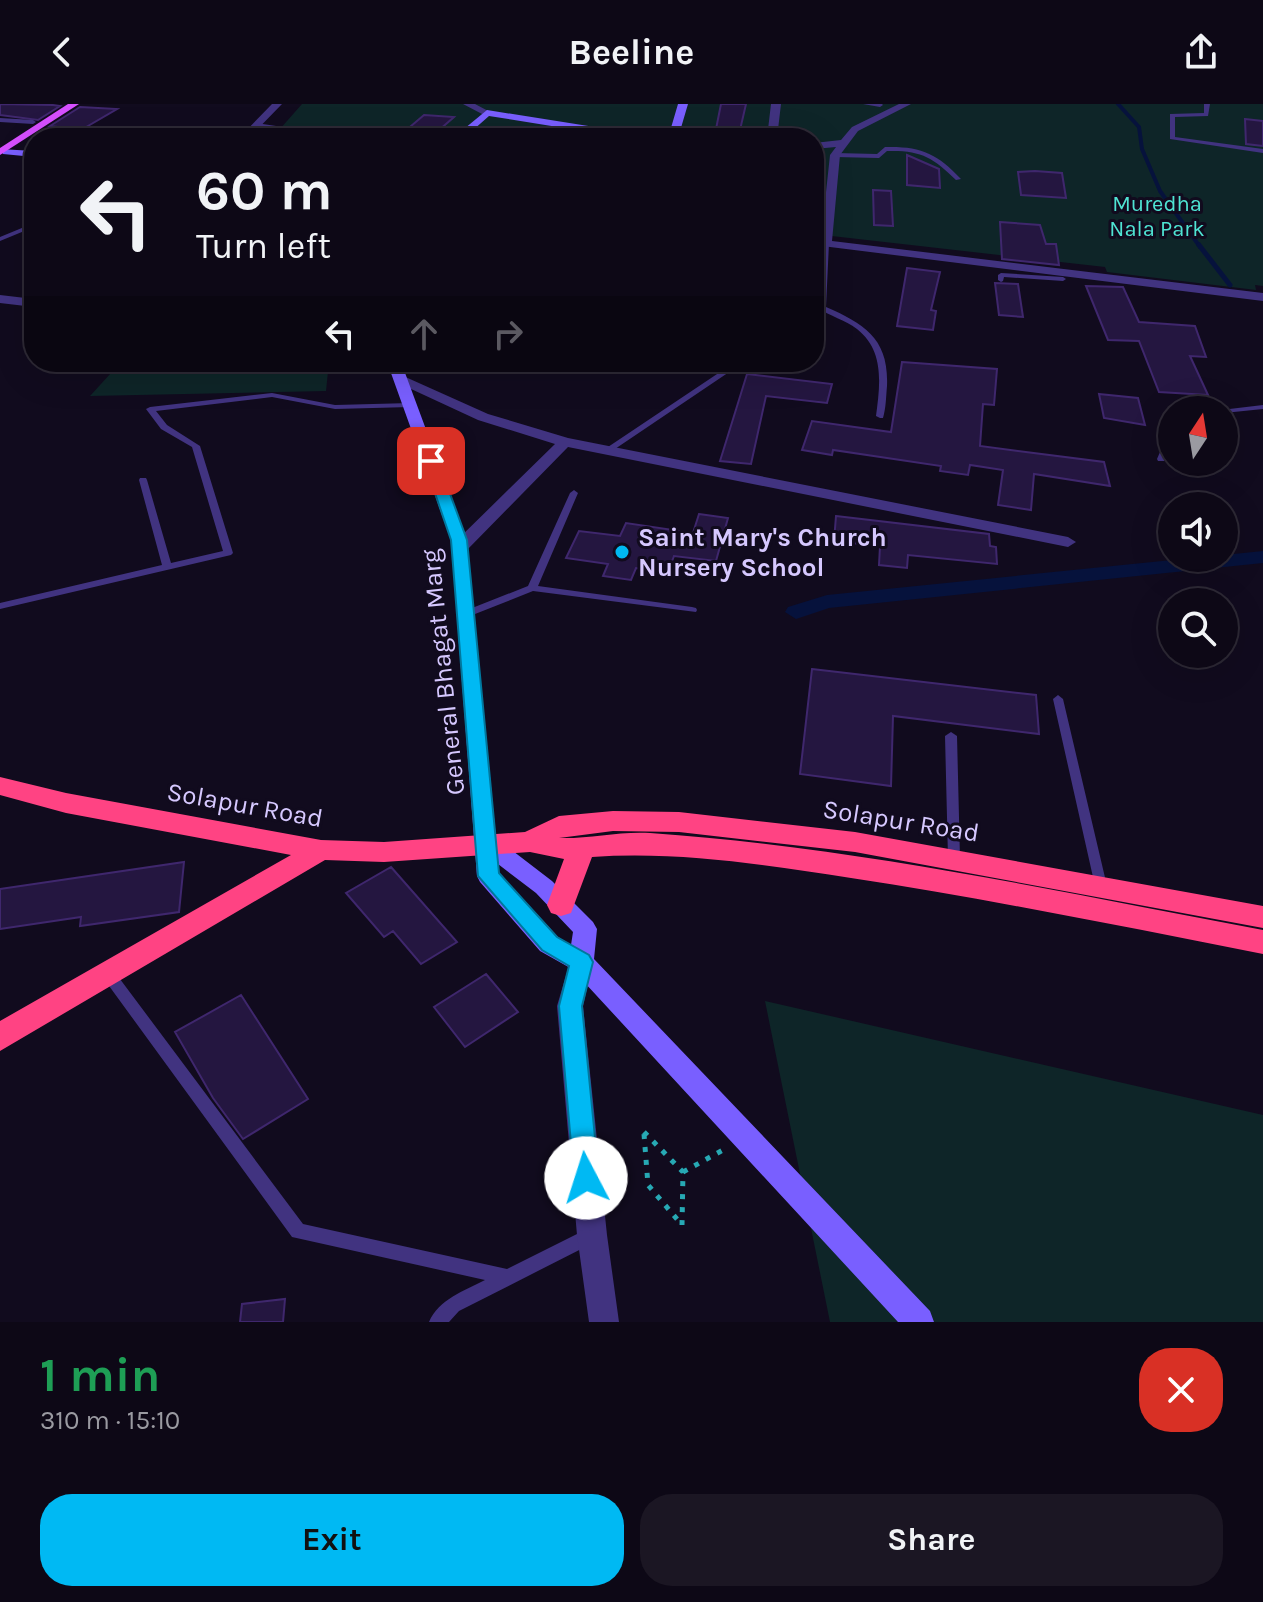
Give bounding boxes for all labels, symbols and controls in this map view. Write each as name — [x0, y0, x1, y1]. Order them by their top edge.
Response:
icon: back — [40, 30, 84, 74]
icon: share — [1179, 30, 1223, 74]
text: Beeline — [569, 31, 694, 73]
text: 60 m — [196, 158, 333, 223]
icon: left — [64, 160, 168, 264]
park label: Muredha Nala Park — [1109, 191, 1205, 242]
text: Turn left — [196, 225, 331, 267]
icon: left — [318, 312, 362, 356]
icon: ahead — [402, 312, 446, 356]
icon: right — [486, 312, 530, 356]
north arrow — [1158, 396, 1238, 476]
map controls — [1158, 396, 1238, 668]
pin — [397, 427, 465, 495]
icon: arrive — [409, 439, 453, 483]
button: sound — [1158, 492, 1238, 572]
place label: Saint Mary's Church Nursery School — [638, 522, 887, 583]
marker: Saint Mary's Church Nursery School — [613, 543, 631, 561]
street label: General Bhagat Marg — [415, 547, 471, 797]
button: search — [1158, 588, 1238, 668]
street label: Solapur Road — [165, 776, 325, 834]
street label: Solapur Road — [821, 793, 981, 849]
position arrow — [544, 1136, 628, 1220]
text: 1 min — [40, 1347, 160, 1403]
button: close — [1139, 1348, 1223, 1432]
text: 310 m · 15:10 — [40, 1405, 180, 1436]
button: Exit — [40, 1494, 624, 1586]
button: Share — [640, 1494, 1223, 1586]

